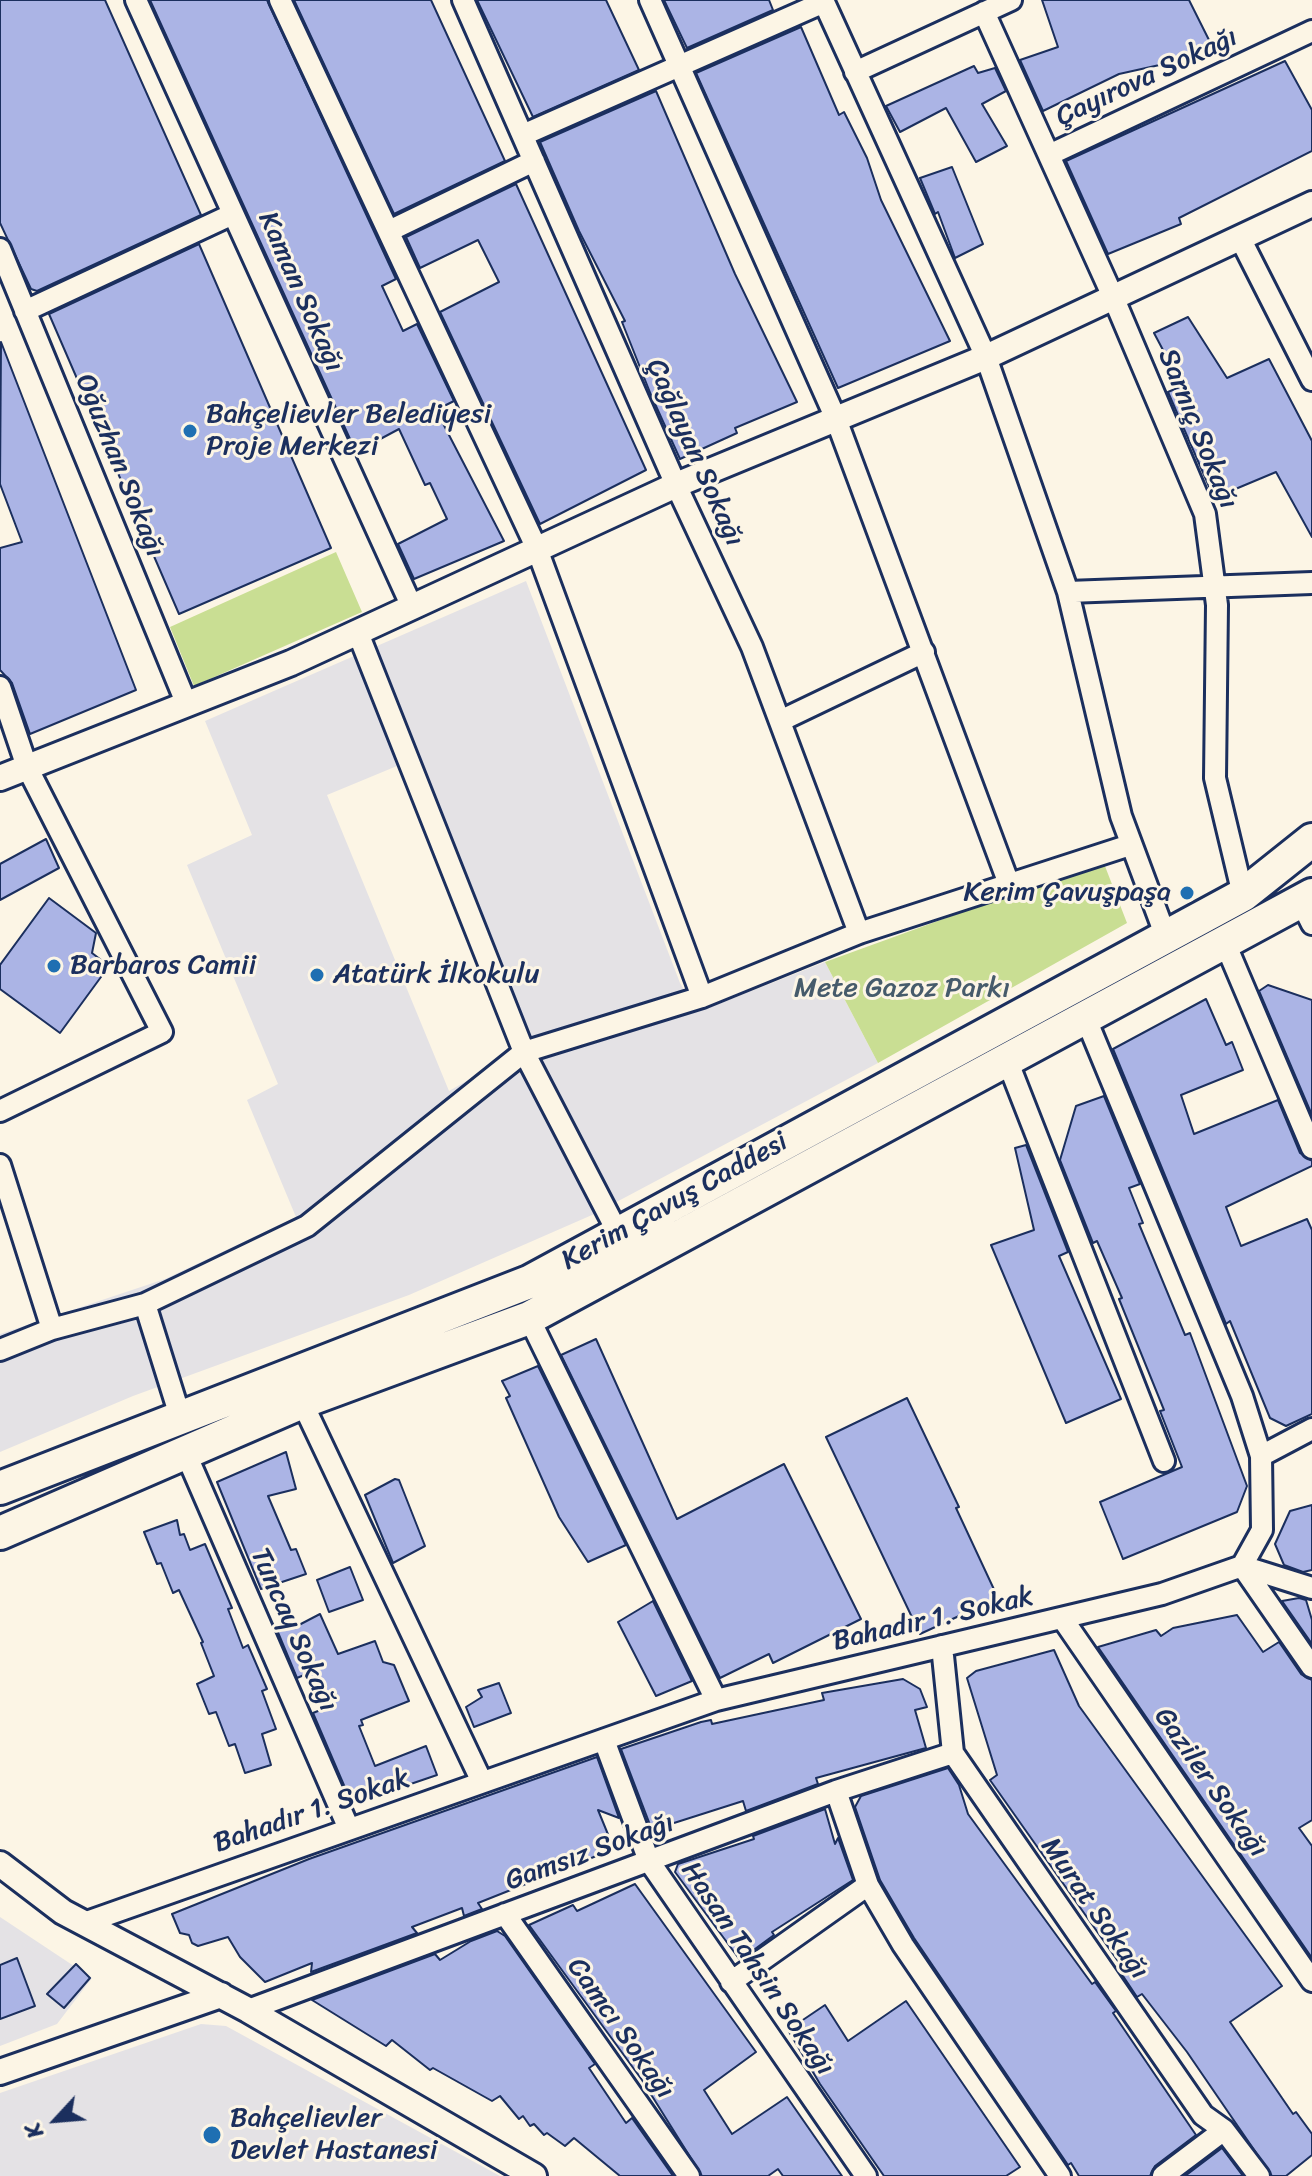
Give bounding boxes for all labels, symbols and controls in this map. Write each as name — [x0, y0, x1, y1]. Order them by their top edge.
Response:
street label: Çayırova Sokağı — [1051, 21, 1243, 135]
street label: Kaman Sokağı — [250, 207, 350, 377]
street label: Sarnıç Sokağı — [1150, 344, 1244, 514]
street label: Çağlayan Sokağı — [638, 354, 750, 552]
street label: Oğuzhan Sokağı — [67, 370, 171, 562]
place label: Bahçelievler Belediyesi Proje Merkezi — [206, 398, 491, 464]
marker: Bahçelievler Belediyesi Proje Merkezi — [181, 422, 199, 440]
place label: Kerim Çavuşpaşa — [963, 876, 1171, 910]
marker: Kerim Çavuşpaşa — [1178, 884, 1196, 902]
place label: Barbaros Camii — [70, 949, 256, 983]
marker: Barbaros Camii — [45, 957, 63, 975]
place label: Atatürk İlkokulu — [333, 958, 540, 992]
marker: Atatürk İlkokulu — [308, 966, 326, 984]
park label: Mete Gazoz Parkı — [794, 972, 1010, 1006]
street label: Kerim Çavuş Caddesi — [556, 1126, 794, 1278]
street label: Tuncay Sokağı — [242, 1543, 344, 1717]
street label: Bahadır 1. Sokak — [829, 1581, 1037, 1659]
street label: Gaziler Sokağı — [1146, 1702, 1274, 1864]
street label: Bahadır 1. Sokak — [210, 1763, 414, 1861]
street label: Gamsız Sokağı — [501, 1807, 679, 1899]
street label: Murat Sokağı — [1033, 1832, 1155, 1986]
street label: Hasan Tahsin Sokağı — [673, 1856, 841, 2082]
street label: Camcı Sokağı — [559, 1952, 681, 2106]
north arrow — [16, 2080, 96, 2160]
place label: Bahçelievler Devlet Hastanesi — [230, 2102, 437, 2168]
text: K — [14, 2116, 54, 2145]
marker: Bahçelievler Devlet Hastanesi — [201, 2124, 223, 2146]

